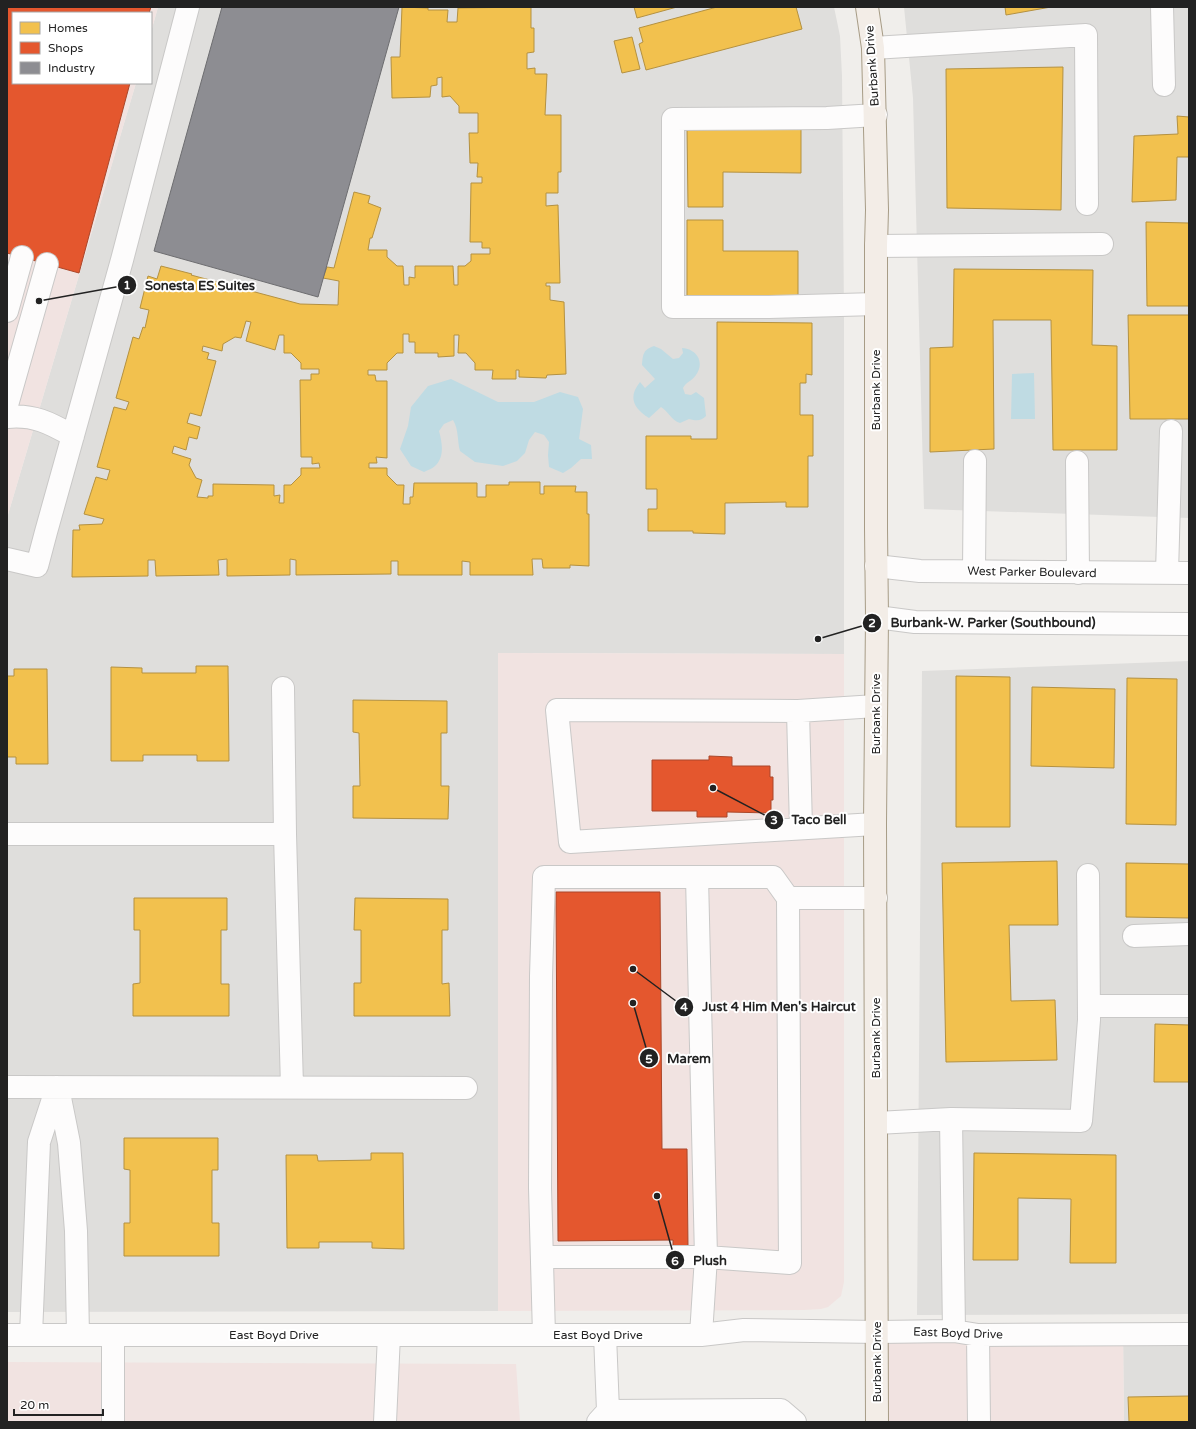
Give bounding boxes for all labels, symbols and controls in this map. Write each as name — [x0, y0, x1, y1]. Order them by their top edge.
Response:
legend — [12, 12, 152, 84]
text: Homes — [48, 21, 88, 35]
street label: Burbank Drive — [862, 25, 882, 107]
text: Shops — [48, 41, 83, 55]
text: Industry — [48, 61, 95, 75]
callout: Sonesta ES Suites — [117, 273, 263, 298]
text: 1 — [123, 278, 131, 292]
text: Sonesta ES Suites — [145, 278, 255, 294]
street label: Burbank Drive — [869, 349, 883, 430]
street label: West Parker Boulevard — [967, 564, 1097, 580]
callout: Burbank-W. Parker (Southbound) — [862, 610, 1103, 635]
text: Burbank-W. Parker (Southbound) — [890, 615, 1096, 631]
text: 2 — [868, 616, 876, 630]
street label: Burbank Drive — [869, 673, 883, 754]
callout: Taco Bell — [764, 807, 855, 832]
text: Taco Bell — [790, 812, 847, 828]
text: 3 — [770, 813, 778, 827]
callout: Just 4 Him Men's Haircut — [674, 994, 864, 1019]
street label: Burbank Drive — [869, 997, 883, 1078]
text: Just 4 Him Men's Haircut — [701, 999, 856, 1015]
text: 4 — [680, 1000, 688, 1014]
callout: Marem — [639, 1046, 719, 1071]
text: Marem — [667, 1051, 711, 1067]
text: 5 — [645, 1052, 653, 1066]
callout: Plush — [665, 1248, 735, 1273]
text: Plush — [693, 1253, 727, 1269]
text: 6 — [671, 1254, 679, 1268]
street label: Burbank Drive — [870, 1321, 884, 1402]
street label: East Boyd Drive — [913, 1324, 1003, 1342]
street label: East Boyd Drive — [229, 1328, 319, 1342]
street label: East Boyd Drive — [553, 1328, 643, 1342]
scale bar — [14, 1391, 103, 1417]
text: 20 m — [20, 1398, 49, 1412]

